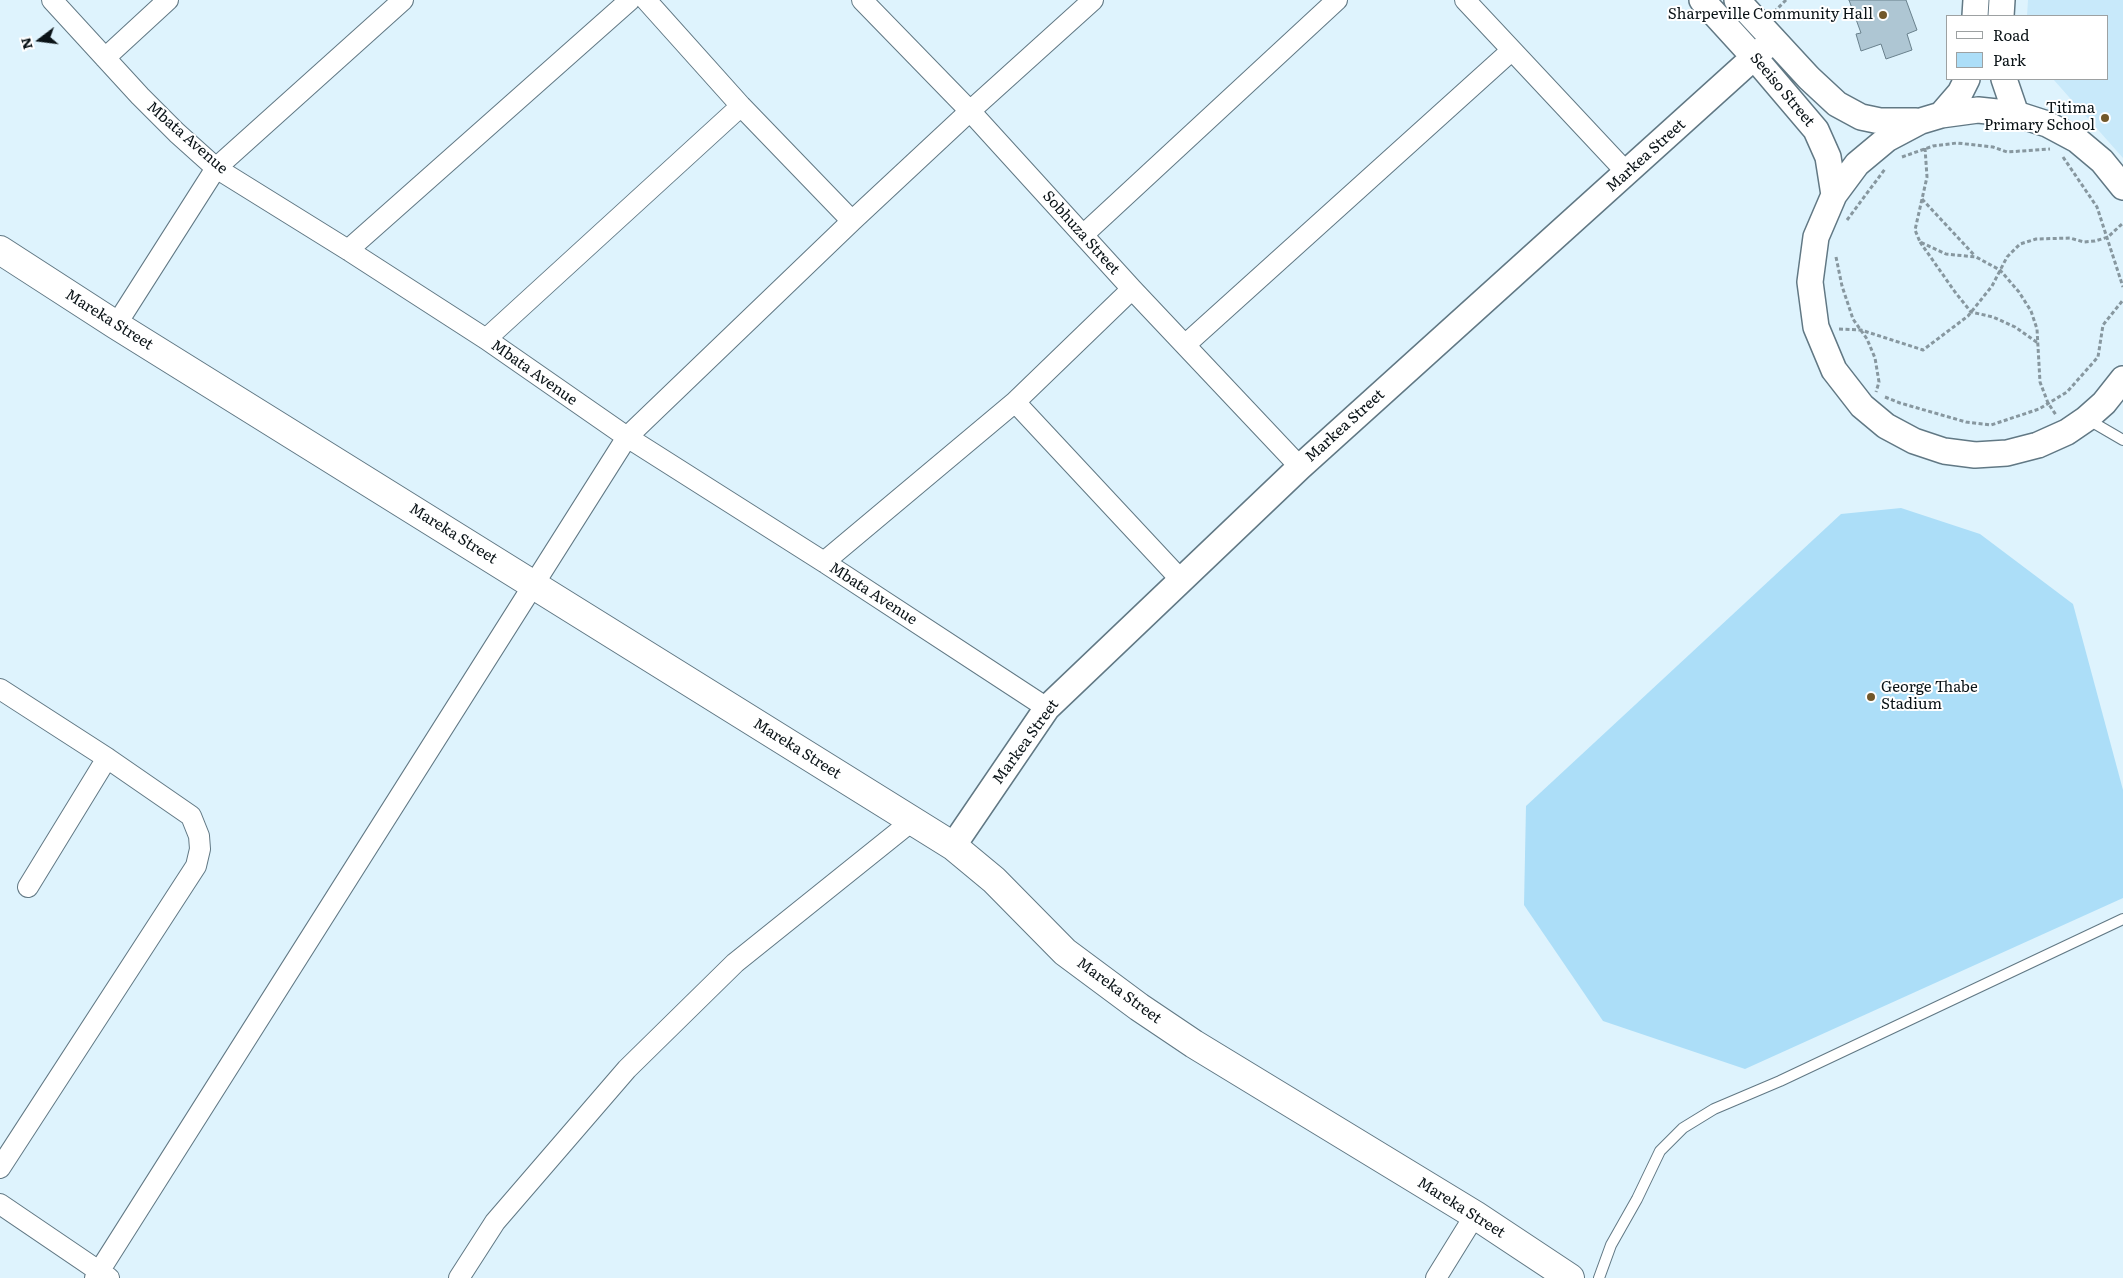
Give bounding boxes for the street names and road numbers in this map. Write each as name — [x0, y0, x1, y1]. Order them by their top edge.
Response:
street label: Seeiso Street — [1746, 49, 1818, 131]
street label: Mbata Avenue — [143, 98, 231, 178]
street label: Markea Street — [1603, 116, 1689, 196]
street label: Sobhuza Street — [1039, 187, 1123, 279]
street label: Mareka Street — [62, 286, 156, 354]
street label: Mbata Avenue — [487, 337, 581, 409]
street label: Markea Street — [1302, 386, 1388, 466]
street label: Mareka Street — [406, 500, 500, 568]
street label: Mbata Avenue — [826, 559, 920, 629]
street label: Markea Street — [989, 696, 1063, 788]
street label: Mareka Street — [750, 715, 844, 783]
street label: Mareka Street — [1073, 954, 1165, 1028]
street label: Mareka Street — [1414, 1174, 1508, 1242]

